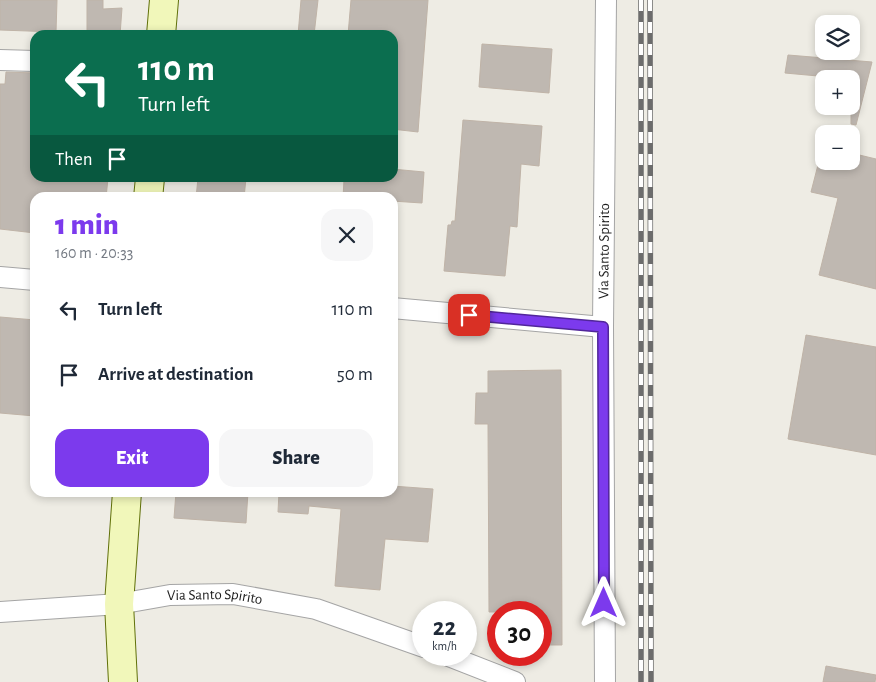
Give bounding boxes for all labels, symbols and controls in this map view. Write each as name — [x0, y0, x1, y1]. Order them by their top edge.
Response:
map controls — [815, 15, 860, 170]
button: layers — [815, 15, 860, 60]
icon: left — [55, 50, 120, 115]
text: 110 m — [138, 52, 215, 87]
button: + — [815, 70, 860, 115]
text: Turn left — [138, 93, 210, 115]
button: − — [815, 125, 860, 170]
icon: arrive — [103, 145, 131, 173]
text: Then — [55, 150, 93, 169]
street label: Via Santo Spirito — [596, 203, 612, 299]
button: close — [321, 209, 373, 261]
text: 1 min — [55, 210, 119, 240]
text: 160 m · 20:33 — [55, 245, 133, 261]
pin — [448, 294, 490, 336]
icon: left — [55, 296, 83, 324]
text: Turn left — [98, 300, 162, 319]
text: 110 m — [332, 300, 373, 319]
icon: arrive — [455, 301, 483, 329]
icon: arrive — [55, 361, 83, 389]
text: Arrive at destination — [98, 365, 254, 384]
text: 50 m — [337, 365, 373, 384]
button: Exit — [55, 429, 209, 487]
button: Share — [219, 429, 373, 487]
position arrow — [577, 576, 629, 628]
street label: Via Santo Spirito — [167, 587, 264, 607]
speed limit sign: 30 — [487, 601, 552, 666]
text: 22 — [433, 615, 456, 640]
text: km/h — [432, 640, 457, 652]

